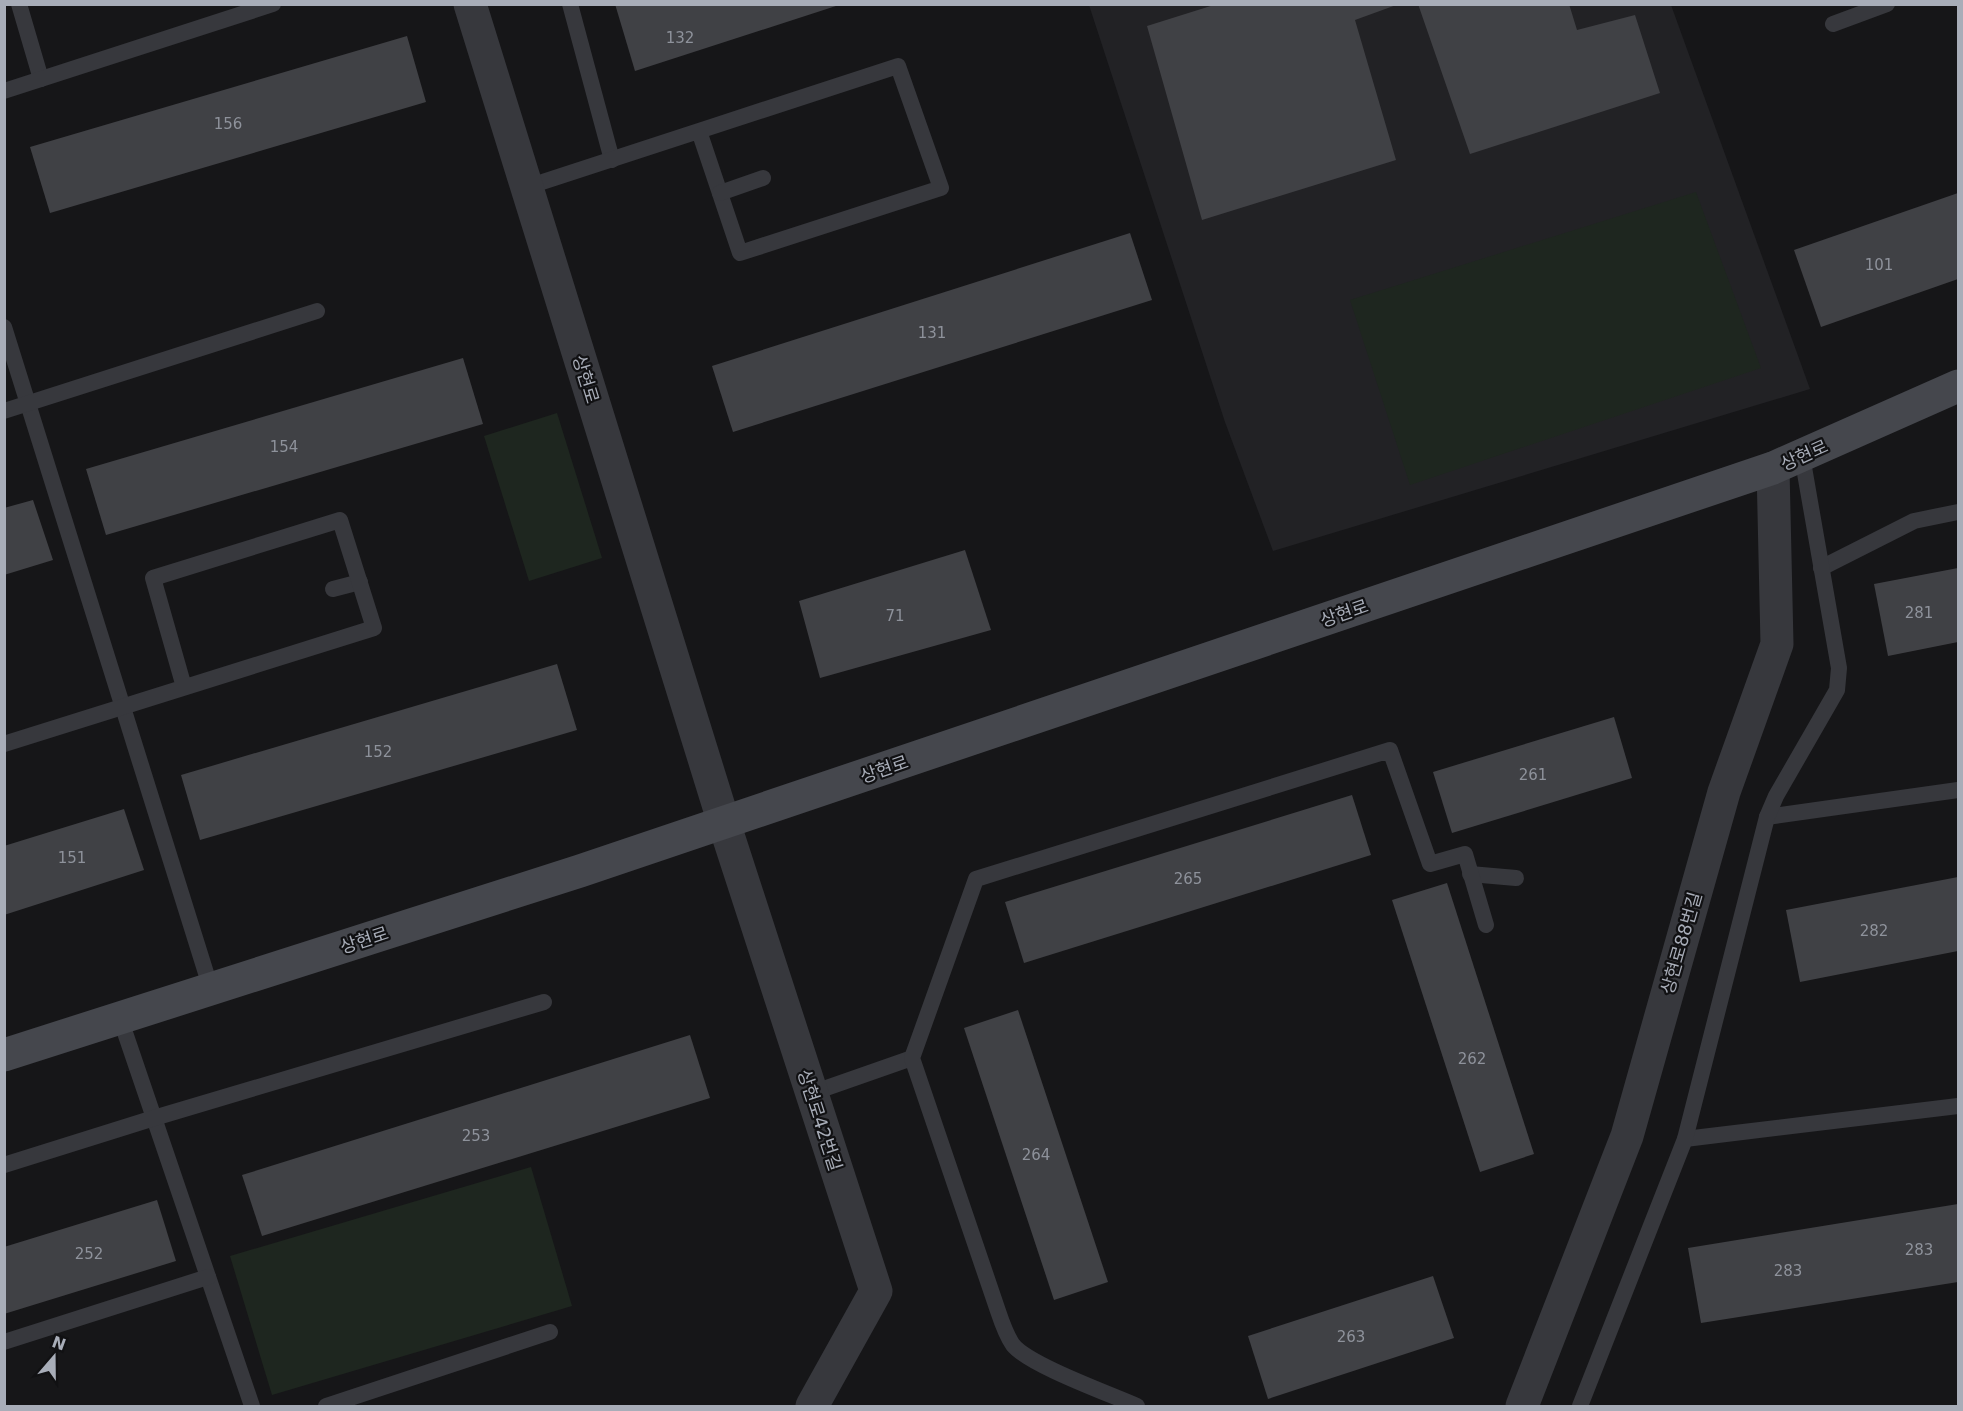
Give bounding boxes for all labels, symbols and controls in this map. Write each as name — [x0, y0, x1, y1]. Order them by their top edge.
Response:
house number: 132 — [666, 29, 694, 47]
house number: 156 — [214, 115, 242, 133]
house number: 101 — [1865, 256, 1893, 274]
house number: 131 — [918, 324, 946, 342]
street label: 상현로 — [569, 352, 603, 406]
street label: 상현로 — [1777, 435, 1831, 475]
house number: 154 — [270, 438, 298, 456]
street label: 상현로 — [1317, 595, 1371, 631]
house number: 281 — [1905, 604, 1933, 622]
house number: 71 — [885, 607, 905, 625]
house number: 152 — [364, 743, 392, 761]
street label: 상현로 — [857, 751, 911, 787]
house number: 261 — [1519, 766, 1547, 784]
house number: 151 — [58, 849, 86, 867]
house number: 265 — [1174, 870, 1202, 888]
street label: 상현로88번길 — [1656, 889, 1706, 997]
street label: 상현로 — [337, 922, 391, 958]
house number: 282 — [1860, 922, 1888, 940]
house number: 262 — [1458, 1050, 1486, 1068]
street label: 상현로42번길 — [794, 1066, 846, 1174]
house number: 253 — [462, 1127, 490, 1145]
house number: 264 — [1022, 1146, 1050, 1164]
house number: 283 — [1905, 1241, 1933, 1259]
house number: 252 — [75, 1245, 103, 1263]
house number: 283 — [1774, 1262, 1802, 1280]
north arrow — [24, 1327, 84, 1387]
house number: 263 — [1337, 1328, 1365, 1346]
text: N — [49, 1332, 69, 1355]

